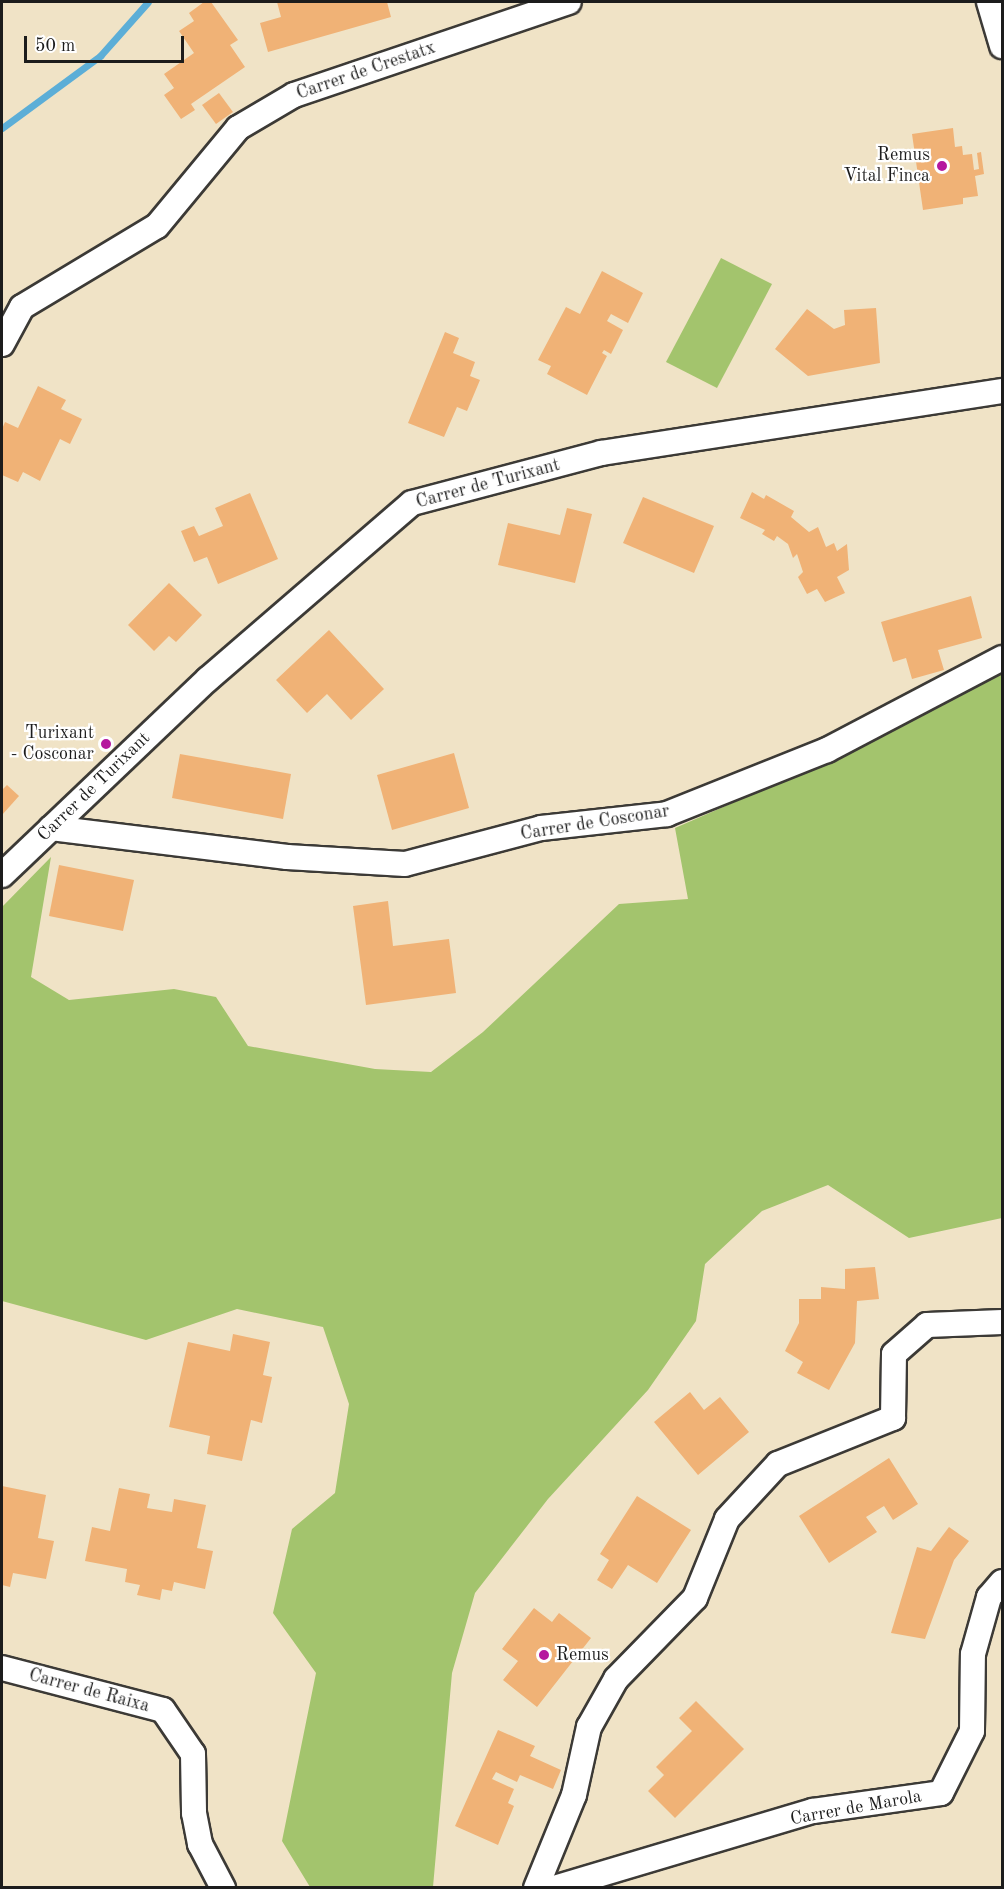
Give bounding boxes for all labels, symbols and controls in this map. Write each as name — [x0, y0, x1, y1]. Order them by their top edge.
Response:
scale bar — [27, 24, 188, 62]
text: 50 m — [35, 37, 75, 55]
street label: Carrer de Crestatx — [294, 37, 438, 105]
place label: Remus Vital Finca — [843, 145, 930, 188]
marker: Remus Vital Finca — [935, 159, 949, 173]
street label: Carrer de Turixant — [414, 454, 562, 514]
place label: Turixant - Cosconar — [11, 723, 94, 766]
street label: Carrer de Turixant — [33, 728, 155, 846]
marker: Turixant - Cosconar — [99, 737, 113, 751]
street label: Carrer de Cosconar — [519, 801, 671, 845]
place label: Remus — [556, 1644, 609, 1666]
marker: Remus — [537, 1648, 551, 1662]
street label: Carrer de Raixa — [26, 1665, 152, 1717]
street label: Carrer de Marola — [789, 1786, 923, 1830]

